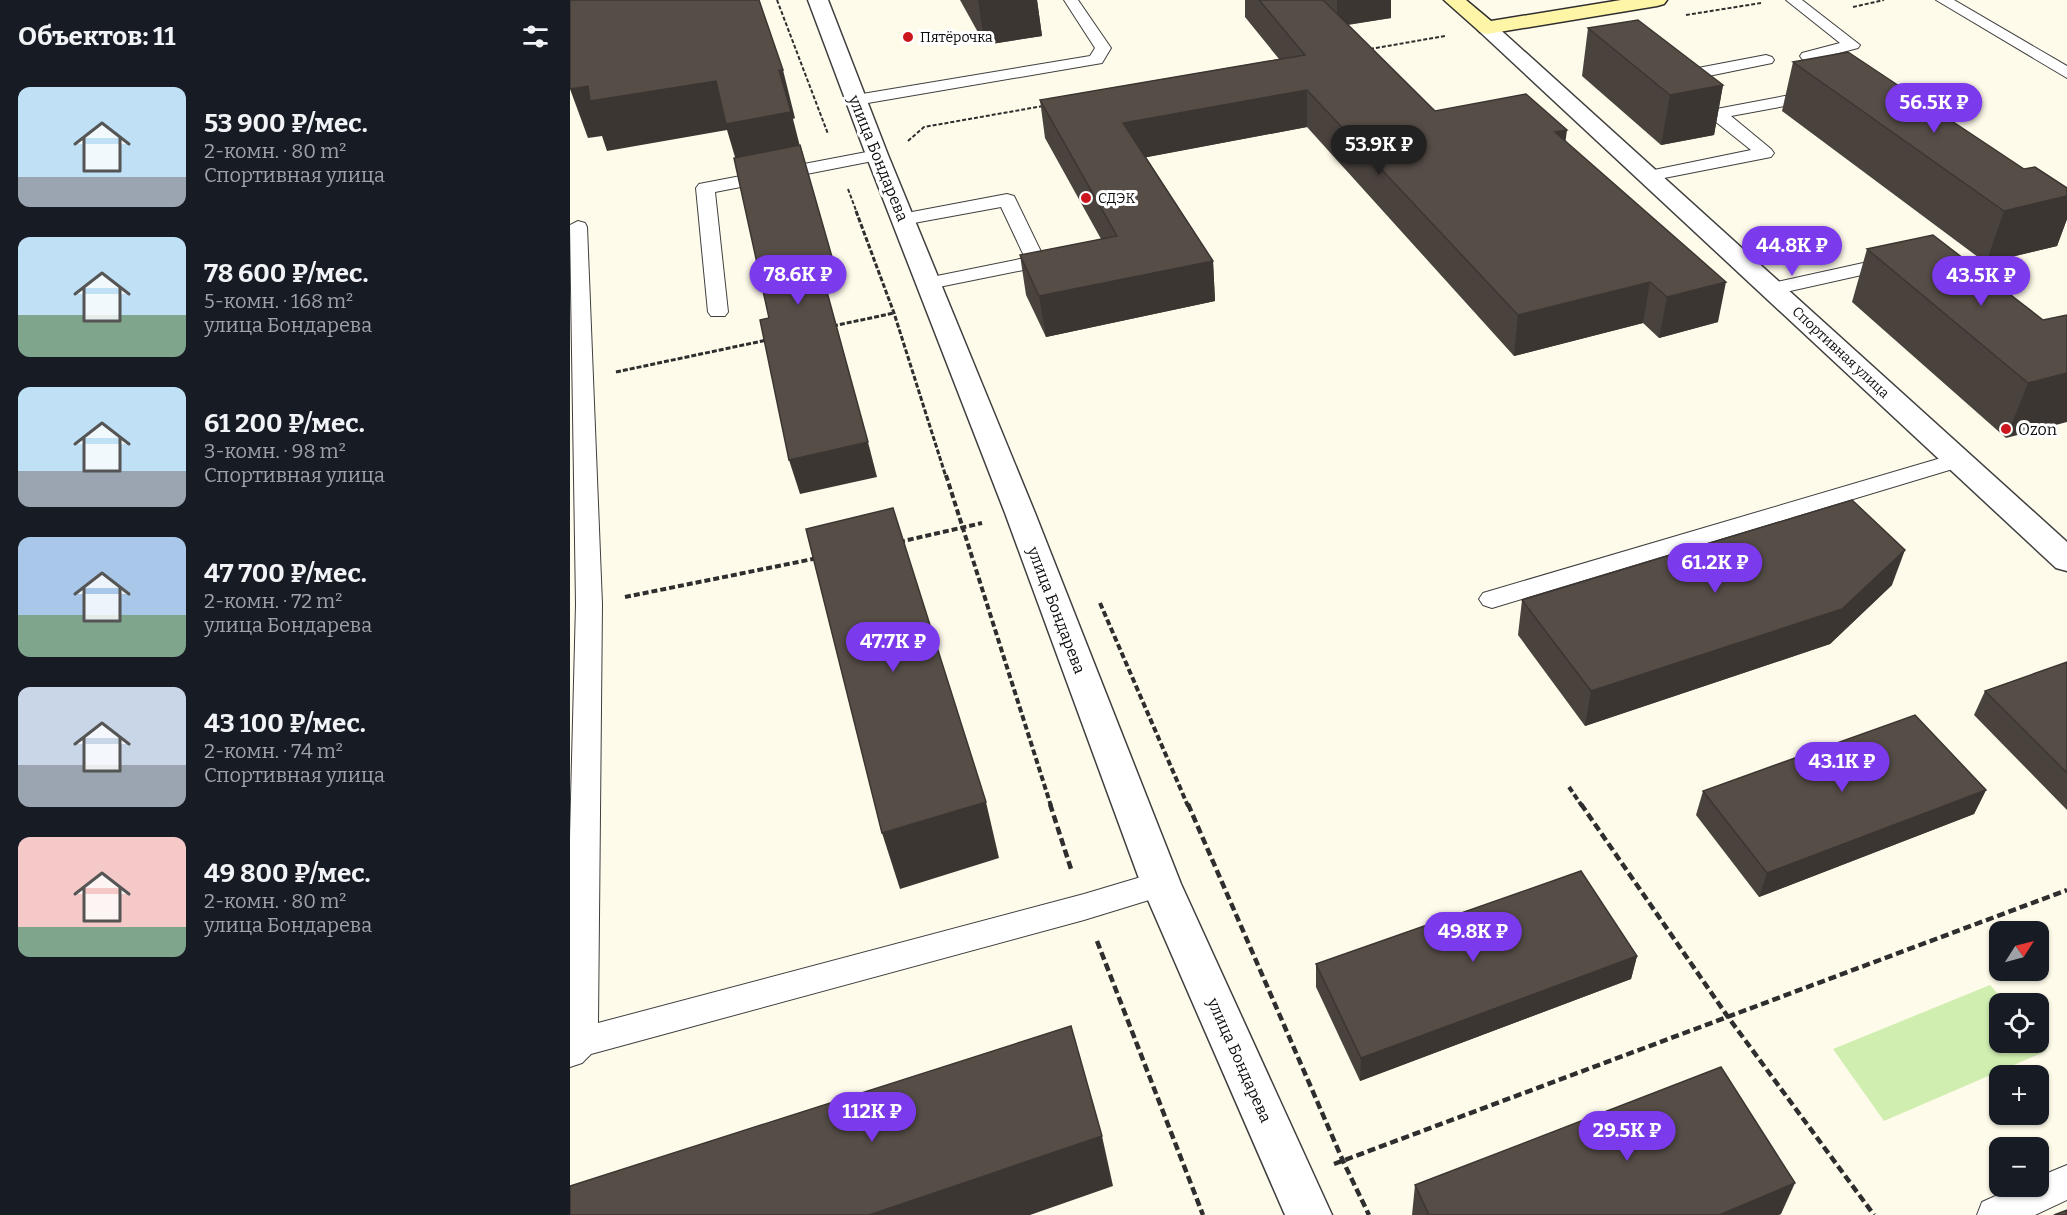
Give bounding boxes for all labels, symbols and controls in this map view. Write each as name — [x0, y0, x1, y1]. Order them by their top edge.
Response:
icon: filters — [519, 20, 552, 53]
text: Объектов: 11 — [18, 21, 176, 52]
place label: Пятёрочка — [920, 29, 993, 46]
marker: Пятёрочка — [901, 30, 915, 44]
pin: 56.5K ₽ — [1879, 83, 1989, 134]
text: 56.5K ₽ — [1899, 90, 1969, 114]
street label: улица Бондарева — [844, 91, 913, 224]
text: 53 900 ₽/мес. — [204, 108, 368, 139]
icon: home — [66, 111, 138, 183]
pin: 53.9K ₽ — [1324, 125, 1434, 176]
text: 53.9K ₽ — [1345, 132, 1413, 156]
text: 2-комн. · 80 m² — [204, 139, 346, 163]
text: Спортивная улица — [204, 163, 385, 187]
place label: СДЭК — [1098, 190, 1135, 207]
marker: СДЭК — [1079, 191, 1093, 205]
pin: 44.8K ₽ — [1737, 226, 1847, 277]
text: 44.8K ₽ — [1756, 233, 1828, 257]
pin: 78.6K ₽ — [743, 255, 853, 306]
pin: 43.5K ₽ — [1926, 256, 2036, 307]
text: 78 600 ₽/мес. — [204, 258, 368, 289]
icon: home — [66, 261, 138, 333]
text: 78.6K ₽ — [764, 262, 832, 286]
text: 43.5K ₽ — [1946, 263, 2016, 287]
text: 5-комн. · 168 m² — [204, 289, 353, 313]
street label: Спортивная улица — [1789, 303, 1893, 402]
text: улица Бондарева — [204, 313, 372, 337]
text: 61 200 ₽/мес. — [204, 408, 365, 439]
icon: home — [66, 411, 138, 483]
place label: Ozon — [2018, 420, 2057, 439]
marker: Ozon — [1999, 422, 2013, 436]
text: 3-комн. · 98 m² — [204, 439, 346, 463]
text: Спортивная улица — [204, 463, 385, 487]
street label: улица Бондарева — [1023, 543, 1090, 677]
pin: 61.2K ₽ — [1660, 543, 1770, 594]
text: 61.2K ₽ — [1681, 550, 1749, 574]
text: 47 700 ₽/мес. — [204, 558, 367, 589]
icon: home — [66, 561, 138, 633]
text: 2-комн. · 72 m² — [204, 589, 342, 613]
text: улица Бондарева — [204, 613, 372, 637]
pin: 47.7K ₽ — [838, 622, 948, 673]
text: 47.7K ₽ — [860, 629, 926, 653]
text: 43 100 ₽/мес. — [204, 708, 366, 739]
icon: home — [66, 711, 138, 783]
text: 2-комн. · 74 m² — [204, 739, 343, 763]
pin: 43.1K ₽ — [1787, 742, 1897, 793]
text: 43.1K ₽ — [1809, 749, 1875, 773]
text: Спортивная улица — [204, 763, 385, 787]
text: 49 800 ₽/мес. — [204, 858, 371, 889]
icon: home — [66, 861, 138, 933]
text: 2-комн. · 80 m² — [204, 889, 346, 913]
pin: 49.8K ₽ — [1418, 912, 1528, 963]
text: улица Бондарева — [204, 913, 372, 937]
text: 49.8K ₽ — [1438, 919, 1508, 943]
north arrow — [1989, 921, 2049, 981]
map controls — [1989, 921, 2049, 1197]
button: locate — [1989, 993, 2049, 1053]
street label: улица Бондарева — [1203, 994, 1276, 1126]
button: + — [1989, 1065, 2049, 1125]
pin: 112K ₽ — [823, 1092, 921, 1143]
text: 112K ₽ — [842, 1099, 902, 1123]
pin: 29.5K ₽ — [1572, 1111, 1682, 1162]
text: 29.5K ₽ — [1593, 1118, 1661, 1142]
button: − — [1989, 1137, 2049, 1197]

